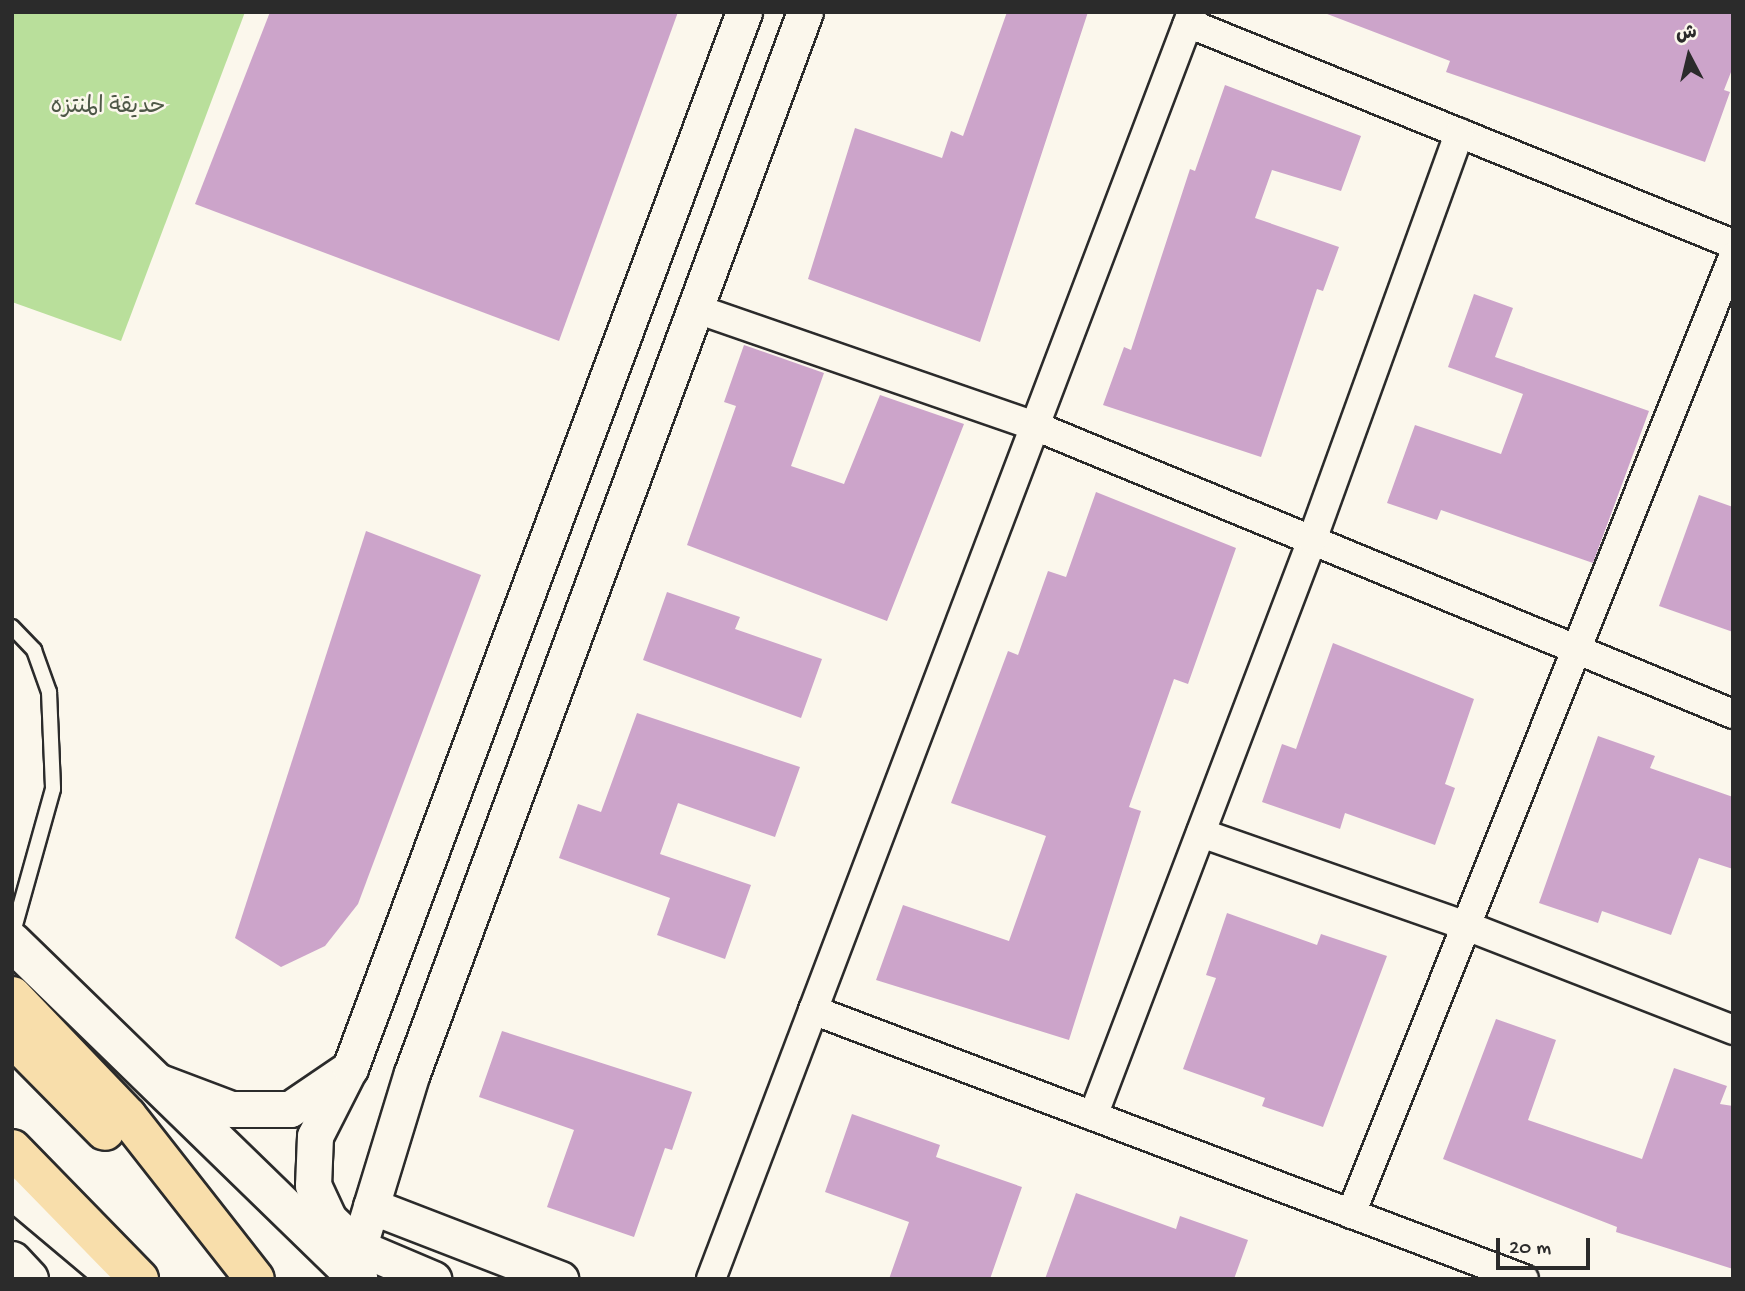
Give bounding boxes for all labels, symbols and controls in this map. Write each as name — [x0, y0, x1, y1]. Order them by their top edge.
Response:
north arrow — [1654, 21, 1724, 91]
text: ش — [1675, 22, 1698, 47]
park label: حديقة المنتزه — [50, 94, 166, 122]
scale bar — [1500, 1224, 1594, 1268]
text: 20 m — [1509, 1237, 1551, 1262]

